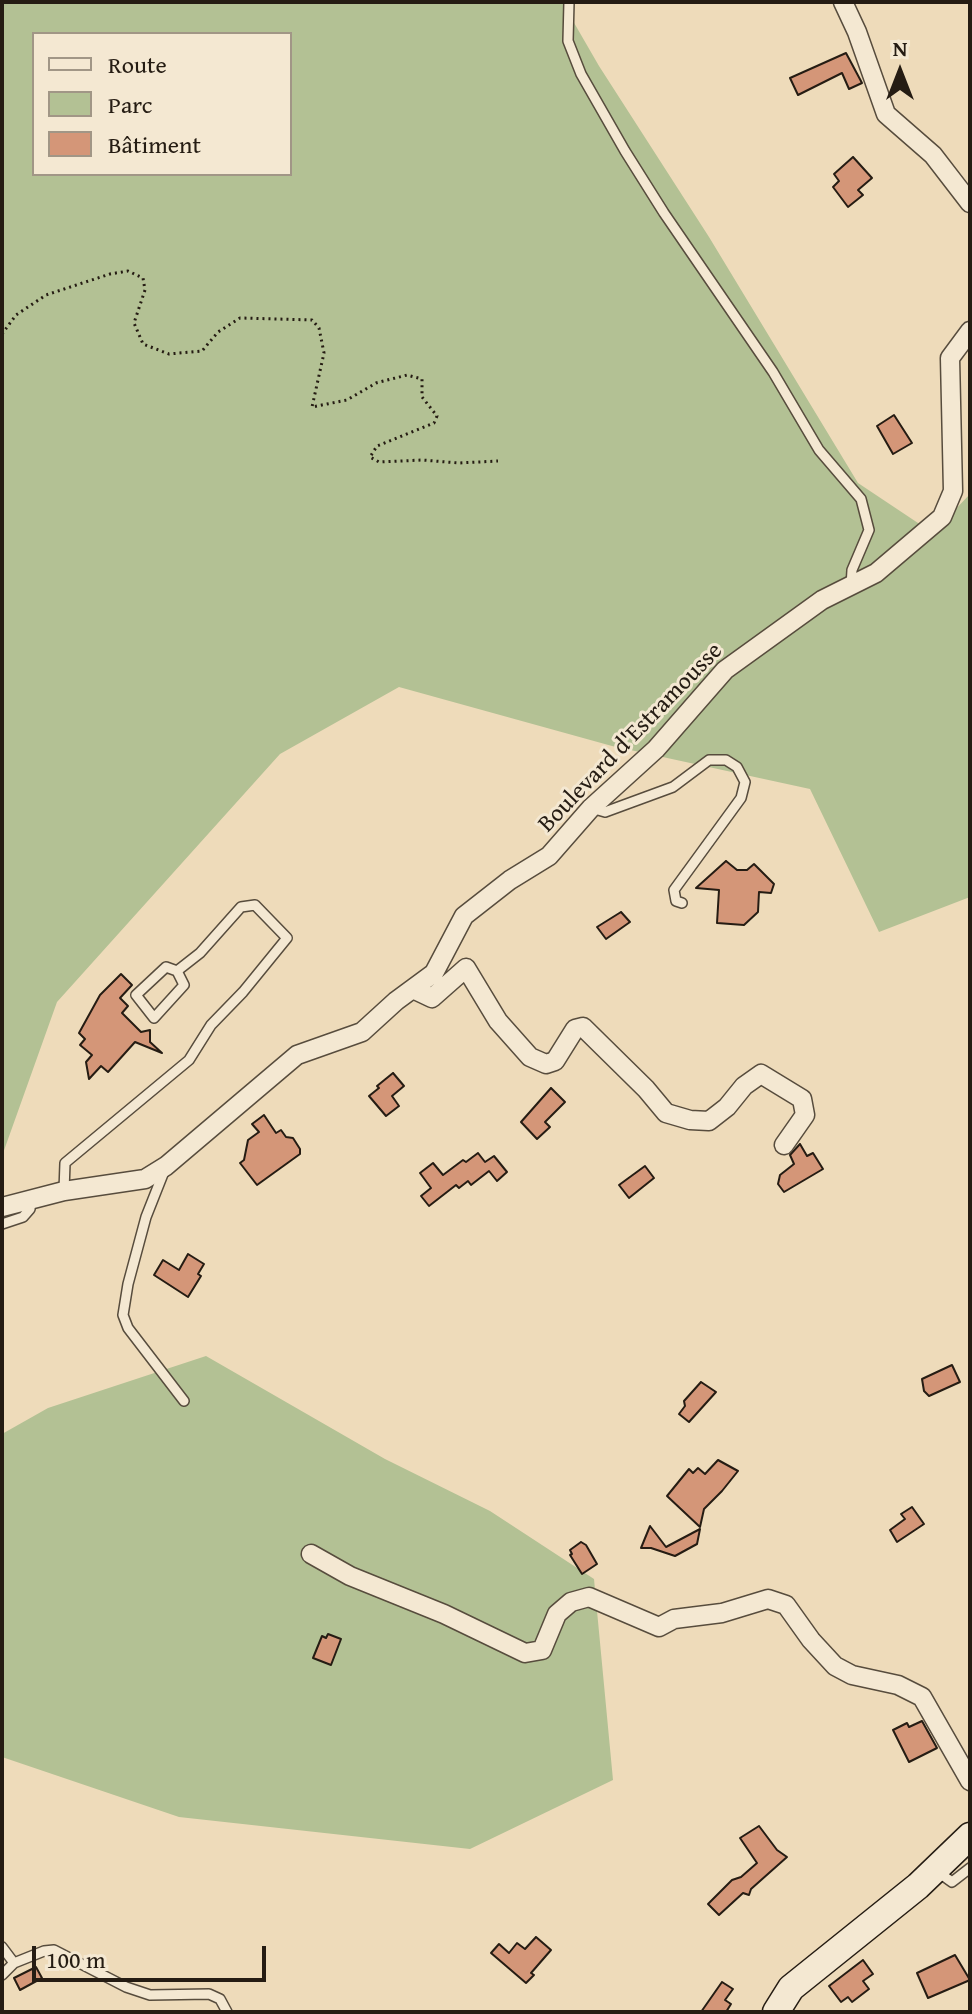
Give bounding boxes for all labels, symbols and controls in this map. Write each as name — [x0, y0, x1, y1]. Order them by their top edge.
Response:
legend — [32, 32, 292, 176]
north arrow — [860, 32, 940, 112]
text: N — [893, 32, 907, 64]
text: Route — [108, 47, 167, 82]
text: Parc — [108, 87, 152, 122]
text: Bâtiment — [108, 127, 201, 162]
street label: Boulevard d'Estramousse — [533, 637, 729, 839]
scale bar — [36, 1930, 270, 1980]
text: 100 m — [46, 1942, 106, 1977]

